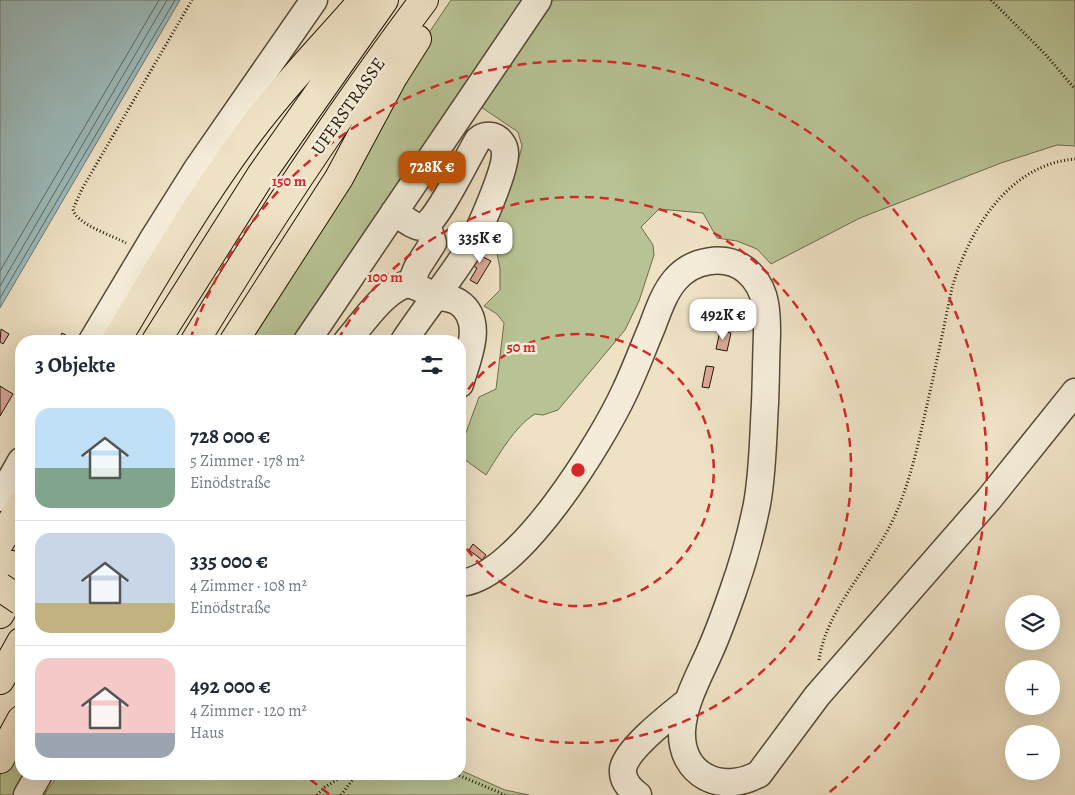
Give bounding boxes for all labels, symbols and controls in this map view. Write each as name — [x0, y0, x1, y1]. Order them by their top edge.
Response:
street label: UFERSTRASSE — [306, 53, 390, 159]
pin: 728K € — [391, 150, 473, 193]
text: 728K € — [410, 156, 454, 178]
text: 150 m — [272, 171, 307, 191]
pin: 335K € — [439, 222, 521, 264]
text: 335K € — [458, 227, 502, 249]
text: 100 m — [367, 267, 403, 287]
pin: 492K € — [682, 298, 764, 341]
text: 492K € — [700, 304, 746, 326]
text: 50 m — [506, 337, 536, 357]
text: 3 Objekte — [35, 351, 116, 379]
icon: filters — [418, 351, 446, 379]
text: 728 000 € — [190, 422, 270, 450]
icon: home — [75, 428, 135, 488]
text: 5 Zimmer · 178 m² — [190, 450, 305, 472]
centre of rings — [569, 461, 587, 479]
text: Einödstraße — [190, 472, 271, 494]
text: 335 000 € — [190, 547, 268, 575]
icon: home — [75, 553, 135, 613]
text: 4 Zimmer · 108 m² — [190, 575, 307, 597]
map controls — [1005, 595, 1060, 780]
button: layers — [1005, 595, 1060, 650]
text: Einödstraße — [190, 597, 271, 619]
button: + — [1005, 660, 1060, 715]
text: 492 000 € — [190, 672, 271, 700]
icon: home — [75, 678, 135, 738]
text: 4 Zimmer · 120 m² — [190, 700, 307, 722]
text: Haus — [190, 722, 224, 744]
button: − — [1005, 725, 1060, 780]

